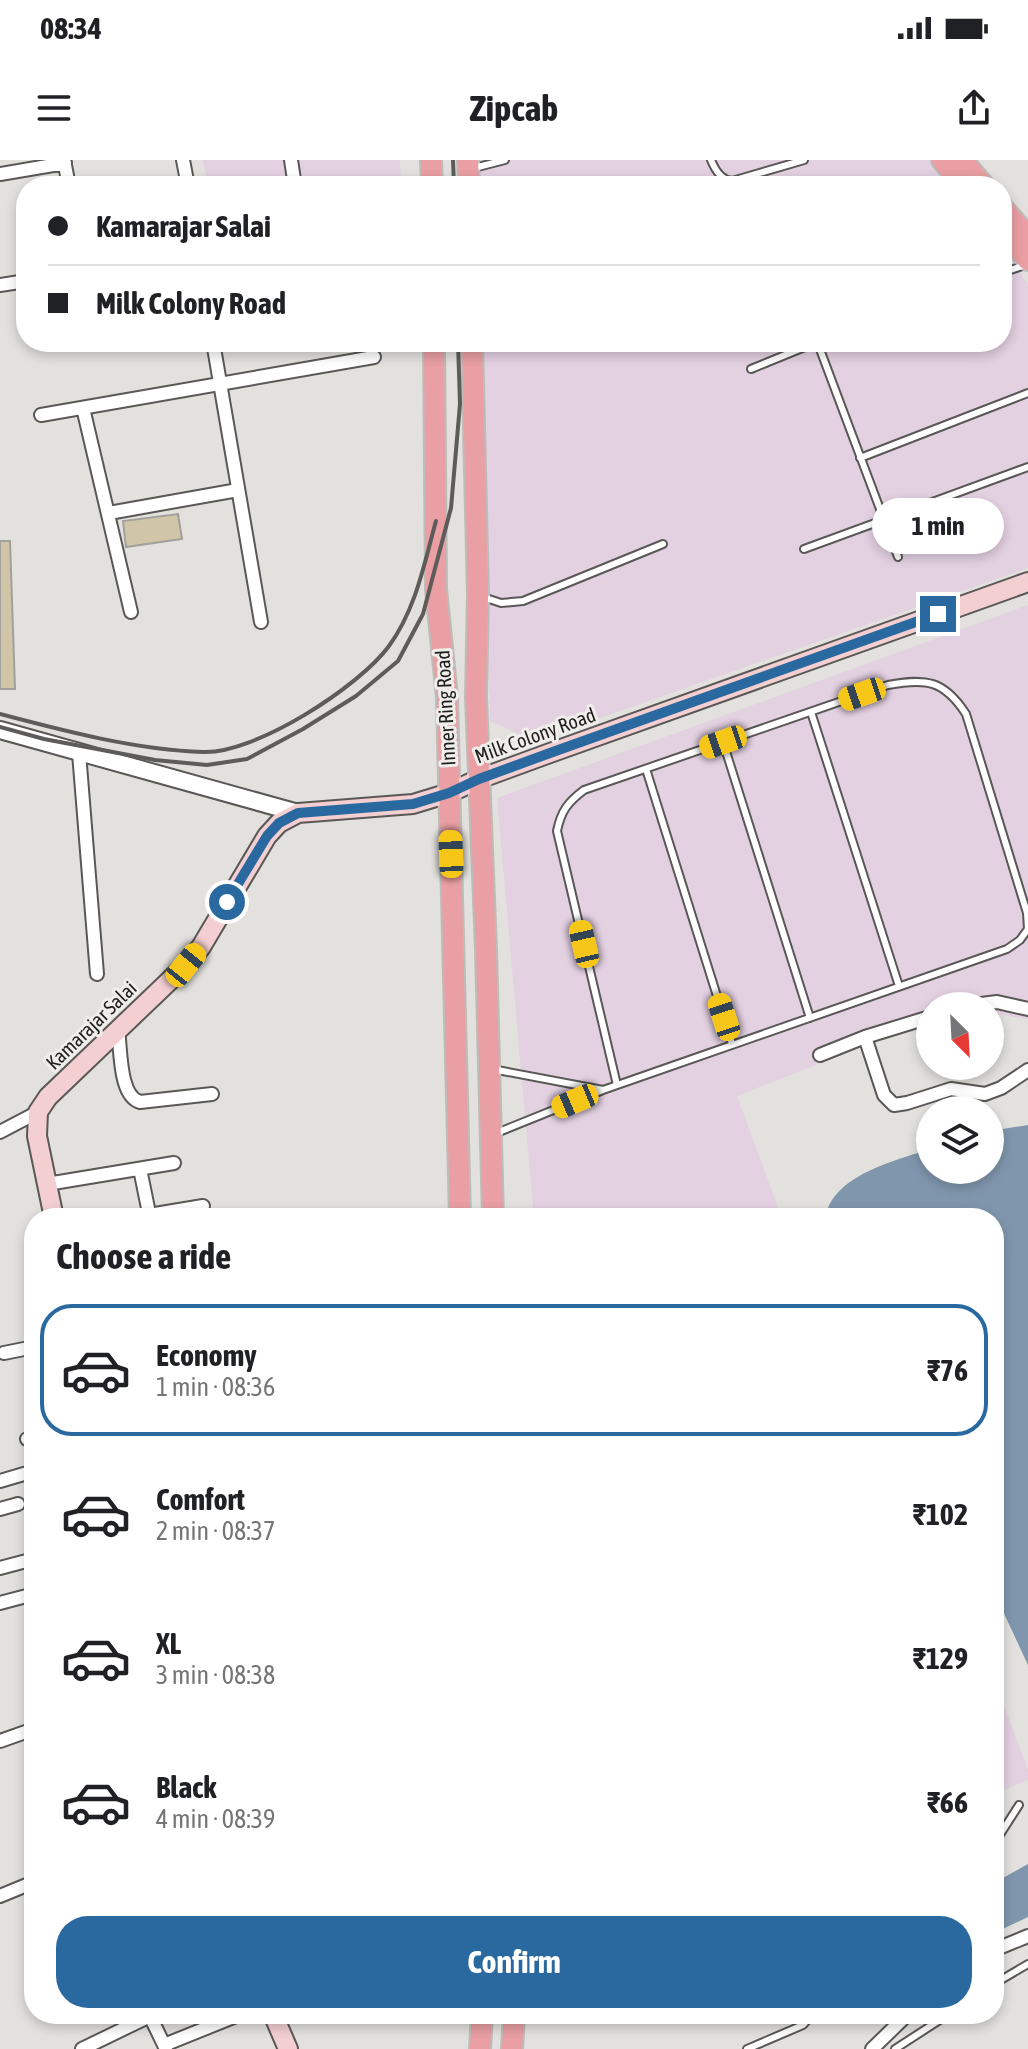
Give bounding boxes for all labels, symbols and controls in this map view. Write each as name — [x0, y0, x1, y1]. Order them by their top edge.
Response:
text: 08:34 — [40, 11, 102, 45]
icon: menu — [32, 86, 76, 130]
icon: share — [952, 86, 996, 130]
text: Zipcab — [470, 87, 558, 129]
text: Kamarajar Salai — [96, 209, 271, 243]
text: Milk Colony Road — [96, 286, 286, 320]
callout: 1 min — [872, 498, 1004, 554]
text: 1 min — [911, 511, 965, 541]
route end — [920, 596, 956, 632]
street label: Inner Ring Road — [430, 649, 460, 767]
car — [835, 675, 889, 713]
street label: Milk Colony Road — [472, 703, 598, 767]
car — [696, 723, 750, 761]
car — [438, 830, 464, 878]
route start — [209, 884, 245, 920]
car — [567, 918, 601, 970]
car — [162, 939, 210, 991]
street label: Kamarajar Salai — [41, 976, 141, 1074]
car — [705, 990, 743, 1044]
north arrow — [916, 992, 1004, 1080]
map controls — [916, 992, 1004, 1184]
car — [548, 1081, 602, 1121]
button: layers — [916, 1096, 1004, 1184]
text: Choose a ride — [56, 1235, 231, 1277]
icon: car — [60, 1334, 132, 1406]
text: Economy — [156, 1338, 257, 1372]
text: ₹76 — [927, 1353, 968, 1387]
text: 1 min · 08:36 — [156, 1372, 275, 1402]
icon: car — [60, 1478, 132, 1550]
text: Comfort — [156, 1482, 245, 1516]
text: ₹102 — [913, 1497, 968, 1531]
text: 2 min · 08:37 — [156, 1516, 275, 1546]
icon: car — [60, 1622, 132, 1694]
text: XL — [156, 1626, 181, 1660]
text: ₹129 — [913, 1641, 968, 1675]
text: 3 min · 08:38 — [156, 1660, 275, 1690]
icon: car — [60, 1766, 132, 1838]
text: Black — [156, 1770, 216, 1804]
text: ₹66 — [927, 1785, 968, 1819]
text: 4 min · 08:39 — [156, 1804, 275, 1834]
button: Confirm — [56, 1916, 972, 2008]

